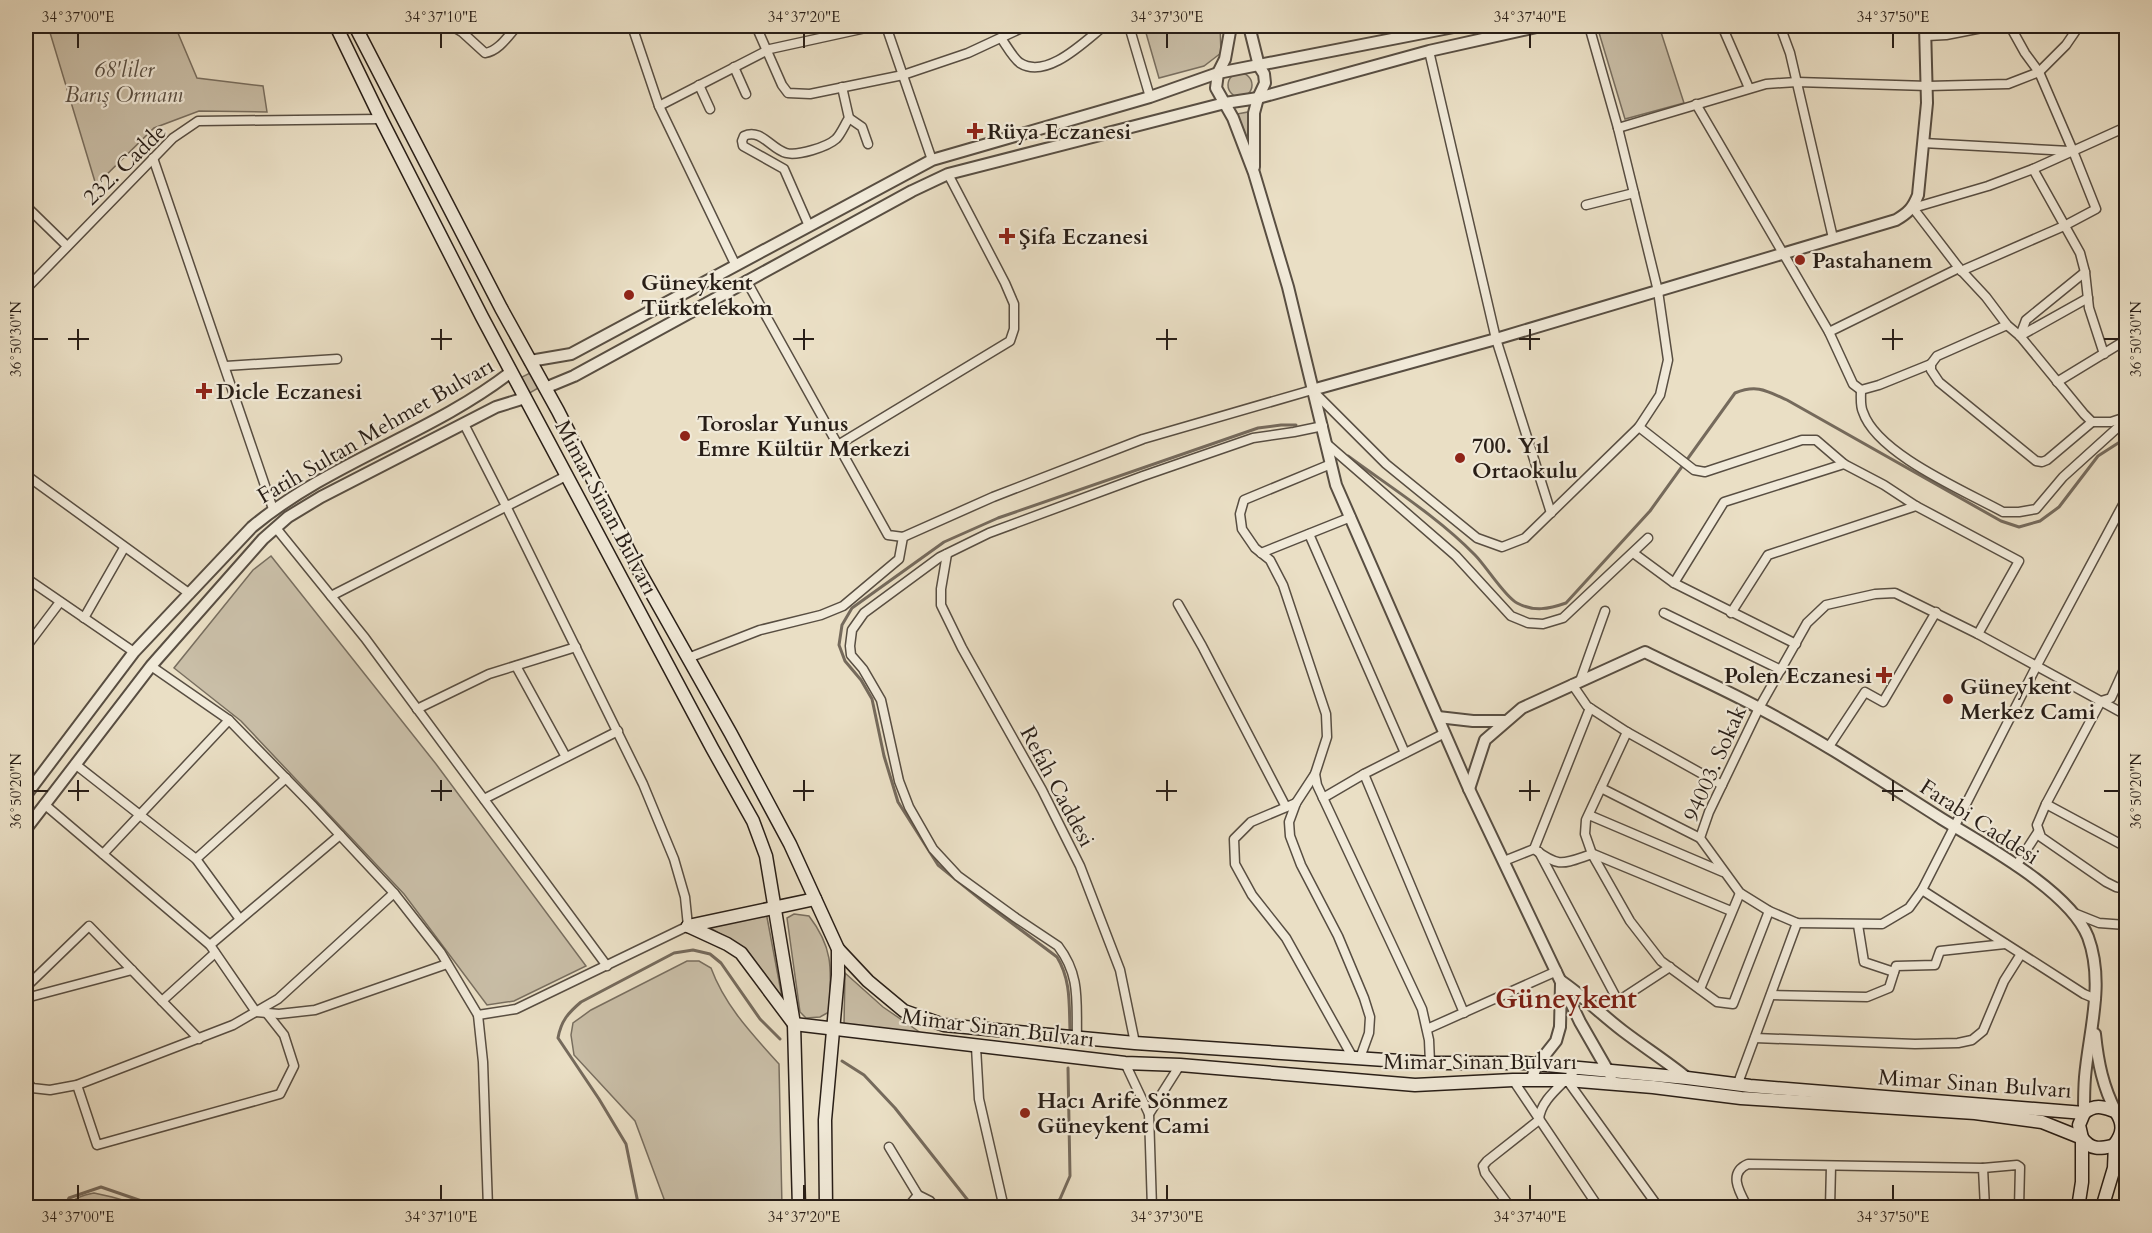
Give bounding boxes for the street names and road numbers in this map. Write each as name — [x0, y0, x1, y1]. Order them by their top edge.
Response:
street label: 232. Cadde — [76, 117, 173, 212]
street label: Fatih Sultan Mehmet Bulvarı — [252, 351, 499, 511]
street label: Mimar Sinan Bulvarı — [547, 415, 665, 600]
street label: 94003. Sokak — [1676, 701, 1754, 826]
street label: Refah Caddesi — [1013, 721, 1102, 852]
street label: Farabi Caddesi — [1914, 772, 2045, 872]
street label: Mimar Sinan Bulvarı — [900, 1001, 1096, 1055]
street label: Mimar Sinan Bulvarı — [1383, 1047, 1577, 1077]
street label: Mimar Sinan Bulvarı — [1877, 1062, 2073, 1106]

